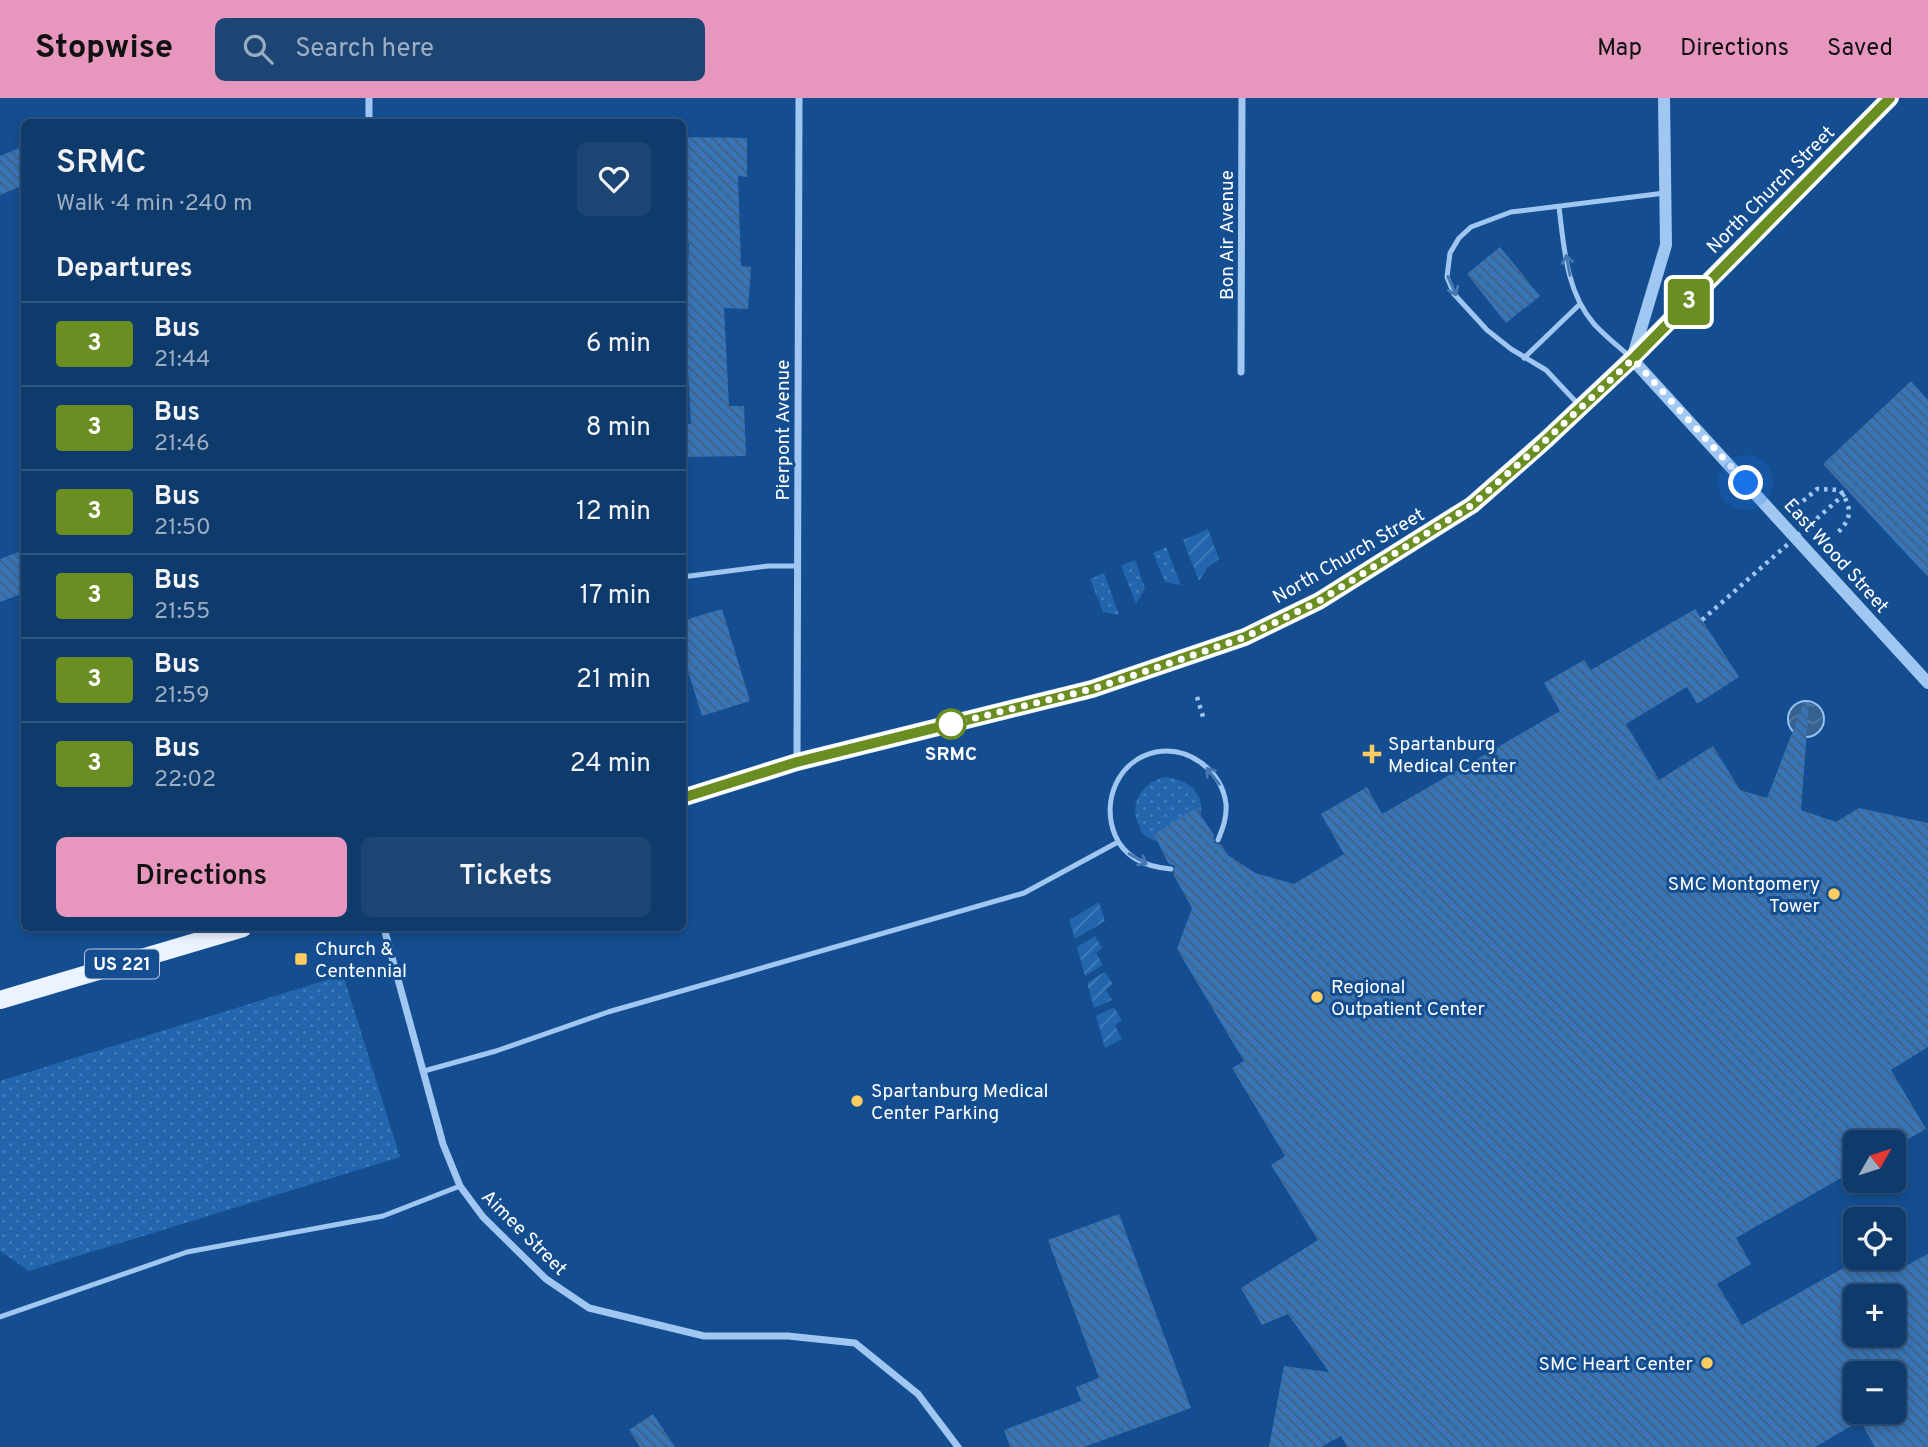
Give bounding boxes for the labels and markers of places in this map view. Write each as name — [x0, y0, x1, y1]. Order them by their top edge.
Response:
marker: SRMC — [936, 709, 966, 739]
place label: Spartanburg Medical Center — [1388, 733, 1517, 779]
place label: SRMC — [925, 743, 977, 767]
marker: Spartanburg Medical Center — [1362, 744, 1382, 764]
place label: SMC Montgomery Tower — [1668, 873, 1821, 919]
marker: SMC Montgomery Tower — [1826, 886, 1842, 902]
place label: Church & Centennial — [315, 938, 407, 984]
marker: Church & Centennial — [293, 951, 309, 967]
place label: Regional Outpatient Center — [1331, 976, 1485, 1022]
marker: Regional Outpatient Center — [1309, 989, 1325, 1005]
place label: Spartanburg Medical Center Parking — [871, 1080, 1048, 1126]
marker: Spartanburg Medical Center Parking — [849, 1093, 865, 1109]
place label: SMC Heart Center — [1539, 1353, 1694, 1377]
marker: SMC Heart Center — [1699, 1355, 1715, 1371]

